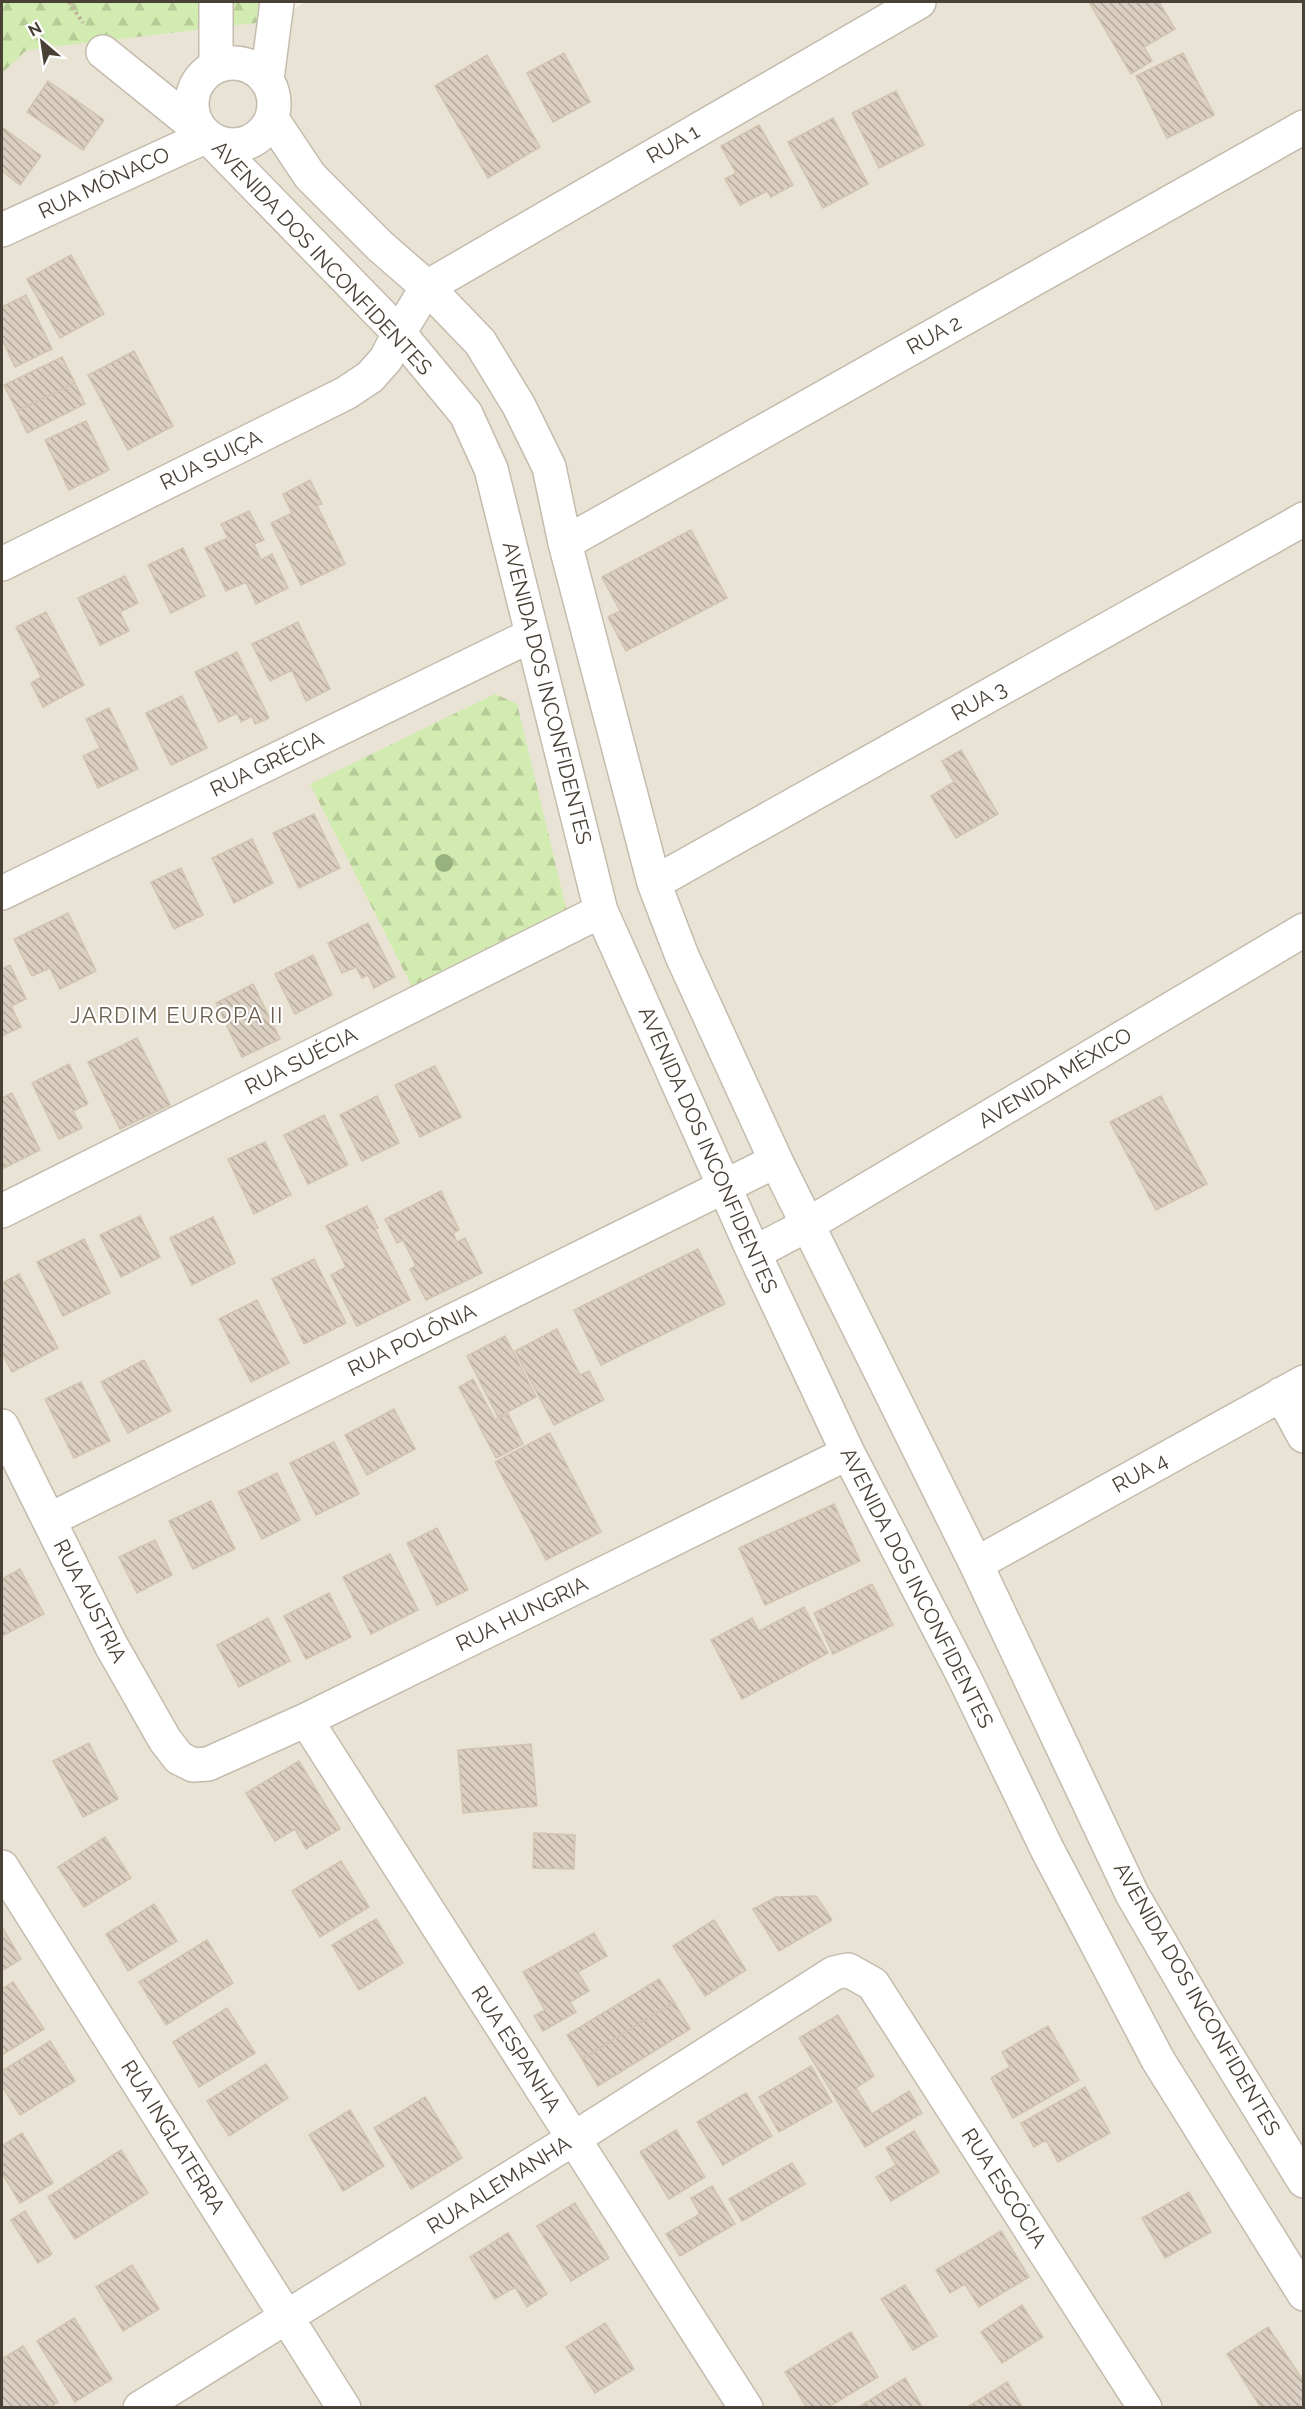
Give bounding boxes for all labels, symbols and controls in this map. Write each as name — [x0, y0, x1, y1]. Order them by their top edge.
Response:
north arrow — [12, 12, 72, 72]
text: N — [25, 18, 45, 41]
street label: RUA 1 — [642, 119, 704, 169]
street label: AVENIDA DOS INCONFIDENTES — [207, 135, 438, 380]
street label: RUA MÔNACO — [34, 141, 173, 224]
street label: RUA 2 — [902, 309, 966, 360]
street label: RUA SUIÇA — [156, 424, 266, 495]
street label: AVENIDA DOS INCONFIDENTES — [498, 539, 597, 847]
street label: RUA 3 — [947, 675, 1011, 726]
street label: RUA GRÉCIA — [206, 725, 327, 802]
district label: JARDIM EUROPA II — [70, 1002, 284, 1028]
street label: AVENIDA DOS INCONFIDENTES — [634, 1003, 783, 1297]
street label: RUA SUÉCIA — [240, 1022, 361, 1100]
street label: AVENIDA MÉXICO — [974, 1022, 1136, 1133]
street label: RUA POLÔNIA — [344, 1298, 480, 1381]
street label: AVENIDA DOS INCONFIDENTES — [836, 1443, 999, 1732]
street label: RUA 4 — [1108, 1447, 1172, 1498]
street label: RUA AUSTRIA — [49, 1535, 132, 1667]
street label: RUA HUNGRIA — [452, 1571, 592, 1656]
street label: AVENIDA DOS INCONFIDENTES — [1109, 1858, 1286, 2140]
street label: RUA ESPANHA — [466, 1981, 567, 2117]
street label: RUA INGLATERRA — [116, 2055, 231, 2218]
street label: RUA ESCÓCIA — [957, 2123, 1052, 2252]
street label: RUA ALEMANHA — [422, 2130, 575, 2239]

